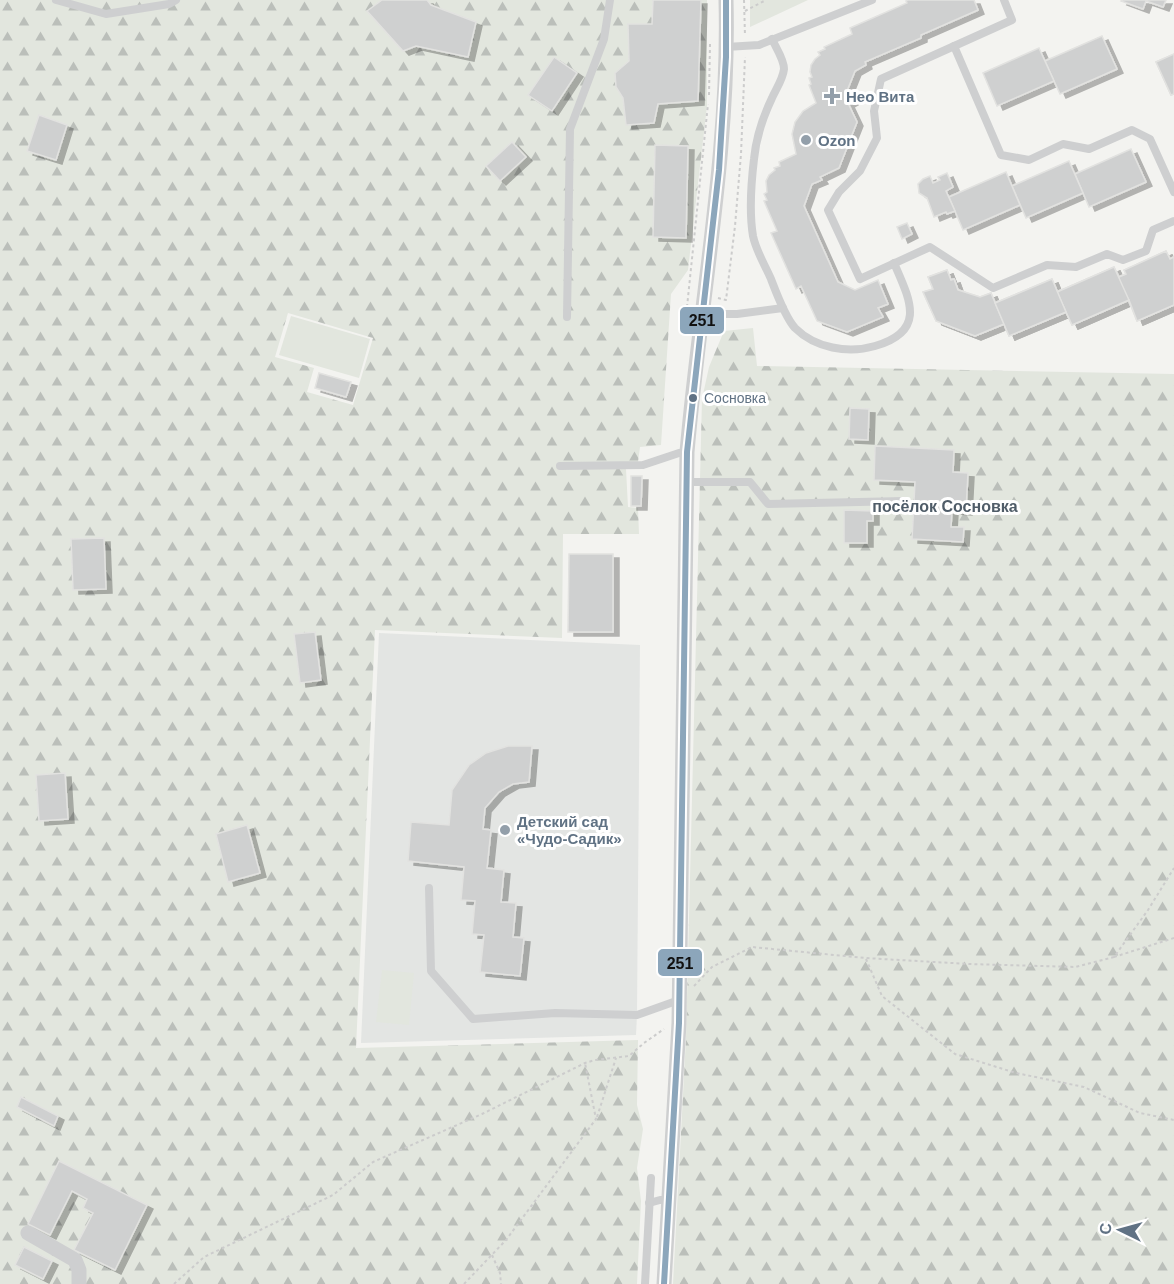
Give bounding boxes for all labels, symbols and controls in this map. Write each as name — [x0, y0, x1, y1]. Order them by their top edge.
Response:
marker: Нео Вита — [823, 87, 841, 105]
place label: Нео Вита — [846, 88, 915, 105]
place label: Ozon — [818, 132, 856, 149]
marker: Ozon — [799, 133, 813, 147]
line badge: 251 — [679, 306, 725, 335]
text: 251 — [689, 312, 715, 329]
place label: Сосновка — [704, 390, 766, 406]
marker: Сосновка — [687, 392, 699, 404]
district label: посёлок Сосновка — [872, 498, 1018, 515]
place label: Детский сад «Чудо-Садик» — [517, 813, 621, 847]
marker: Детский сад «Чудо-Садик» — [498, 823, 512, 837]
line badge: 251 — [657, 948, 703, 977]
text: 251 — [667, 955, 693, 972]
north arrow — [1090, 1200, 1150, 1260]
text: С — [1097, 1222, 1115, 1235]

